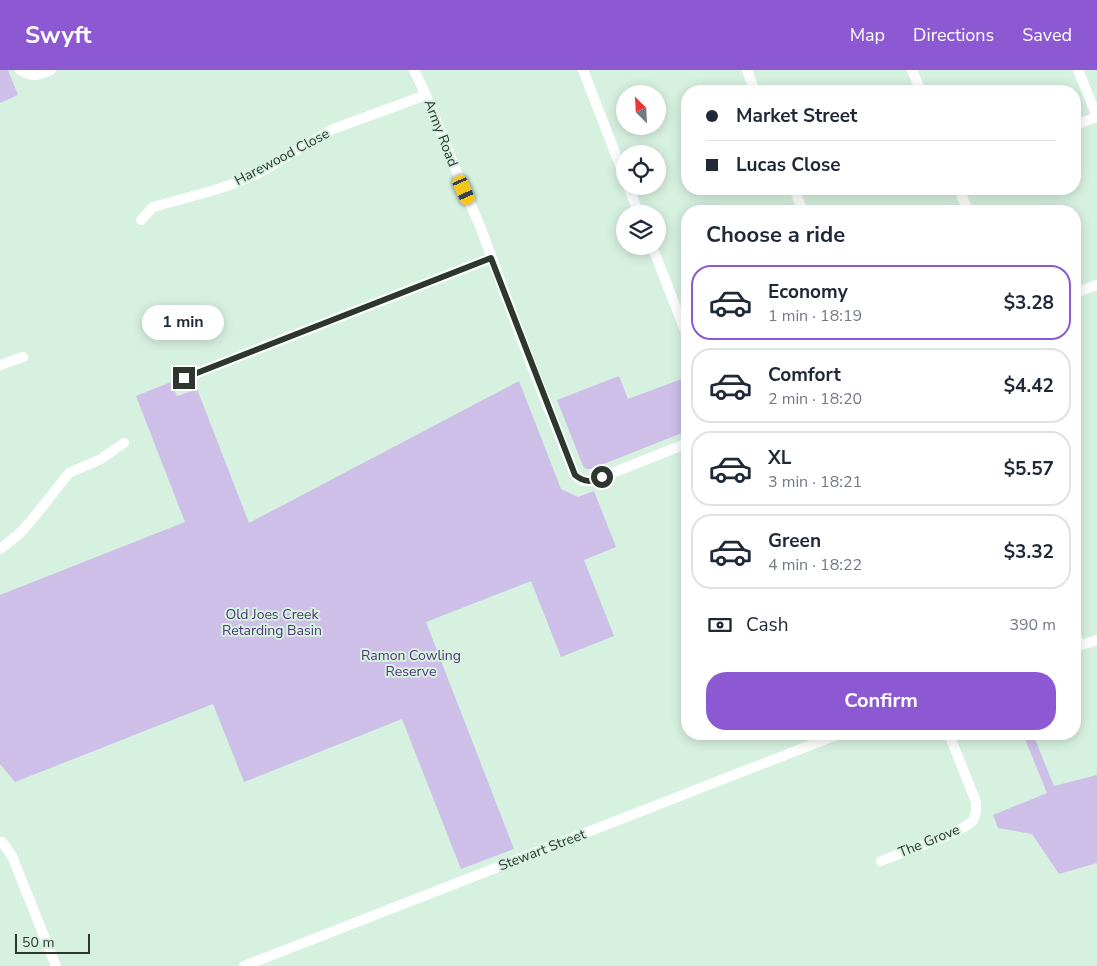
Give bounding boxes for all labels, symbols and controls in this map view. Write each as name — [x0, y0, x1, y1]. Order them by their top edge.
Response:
text: Swyft — [25, 19, 91, 51]
text: Map — [850, 23, 885, 47]
text: Directions — [913, 23, 994, 47]
text: Saved — [1022, 23, 1072, 47]
north arrow — [616, 85, 666, 135]
map controls — [616, 85, 666, 255]
street label: Army Road — [419, 97, 463, 169]
text: Market Street — [736, 103, 857, 129]
street label: Harewood Close — [231, 124, 333, 190]
button: locate — [616, 145, 666, 195]
text: Lucas Close — [736, 152, 841, 178]
car — [451, 173, 476, 207]
button: layers — [616, 205, 666, 255]
text: Choose a ride — [706, 220, 845, 250]
text: Economy — [768, 279, 848, 305]
icon: car — [708, 280, 753, 325]
text: $3.28 — [1004, 290, 1054, 316]
text: 1 min · 18:19 — [768, 305, 862, 327]
callout: 1 min — [143, 306, 225, 340]
text: 1 min — [162, 311, 204, 333]
text: Comfort — [768, 362, 841, 388]
icon: car — [708, 363, 753, 408]
route end — [173, 367, 195, 389]
text: $4.42 — [1004, 373, 1054, 399]
text: 2 min · 18:20 — [768, 388, 862, 410]
text: XL — [768, 445, 791, 471]
icon: car — [708, 446, 753, 491]
text: $5.57 — [1004, 456, 1054, 482]
route start — [591, 466, 613, 488]
text: 3 min · 18:21 — [768, 471, 862, 493]
text: Green — [768, 528, 821, 554]
icon: car — [708, 529, 753, 574]
text: $3.32 — [1004, 539, 1054, 565]
text: 4 min · 18:22 — [768, 554, 862, 576]
park label: Old Joes Creek Retarding Basin — [222, 605, 322, 640]
icon: cash — [706, 611, 734, 639]
text: Cash — [746, 612, 788, 638]
text: 390 m — [1009, 614, 1056, 636]
park label: Ramon Cowling Reserve — [361, 646, 461, 681]
button: Confirm — [706, 672, 1056, 730]
street label: The Grove — [895, 820, 963, 862]
street label: Stewart Street — [496, 825, 588, 875]
scale bar — [15, 931, 90, 954]
text: 50 m — [22, 933, 54, 952]

